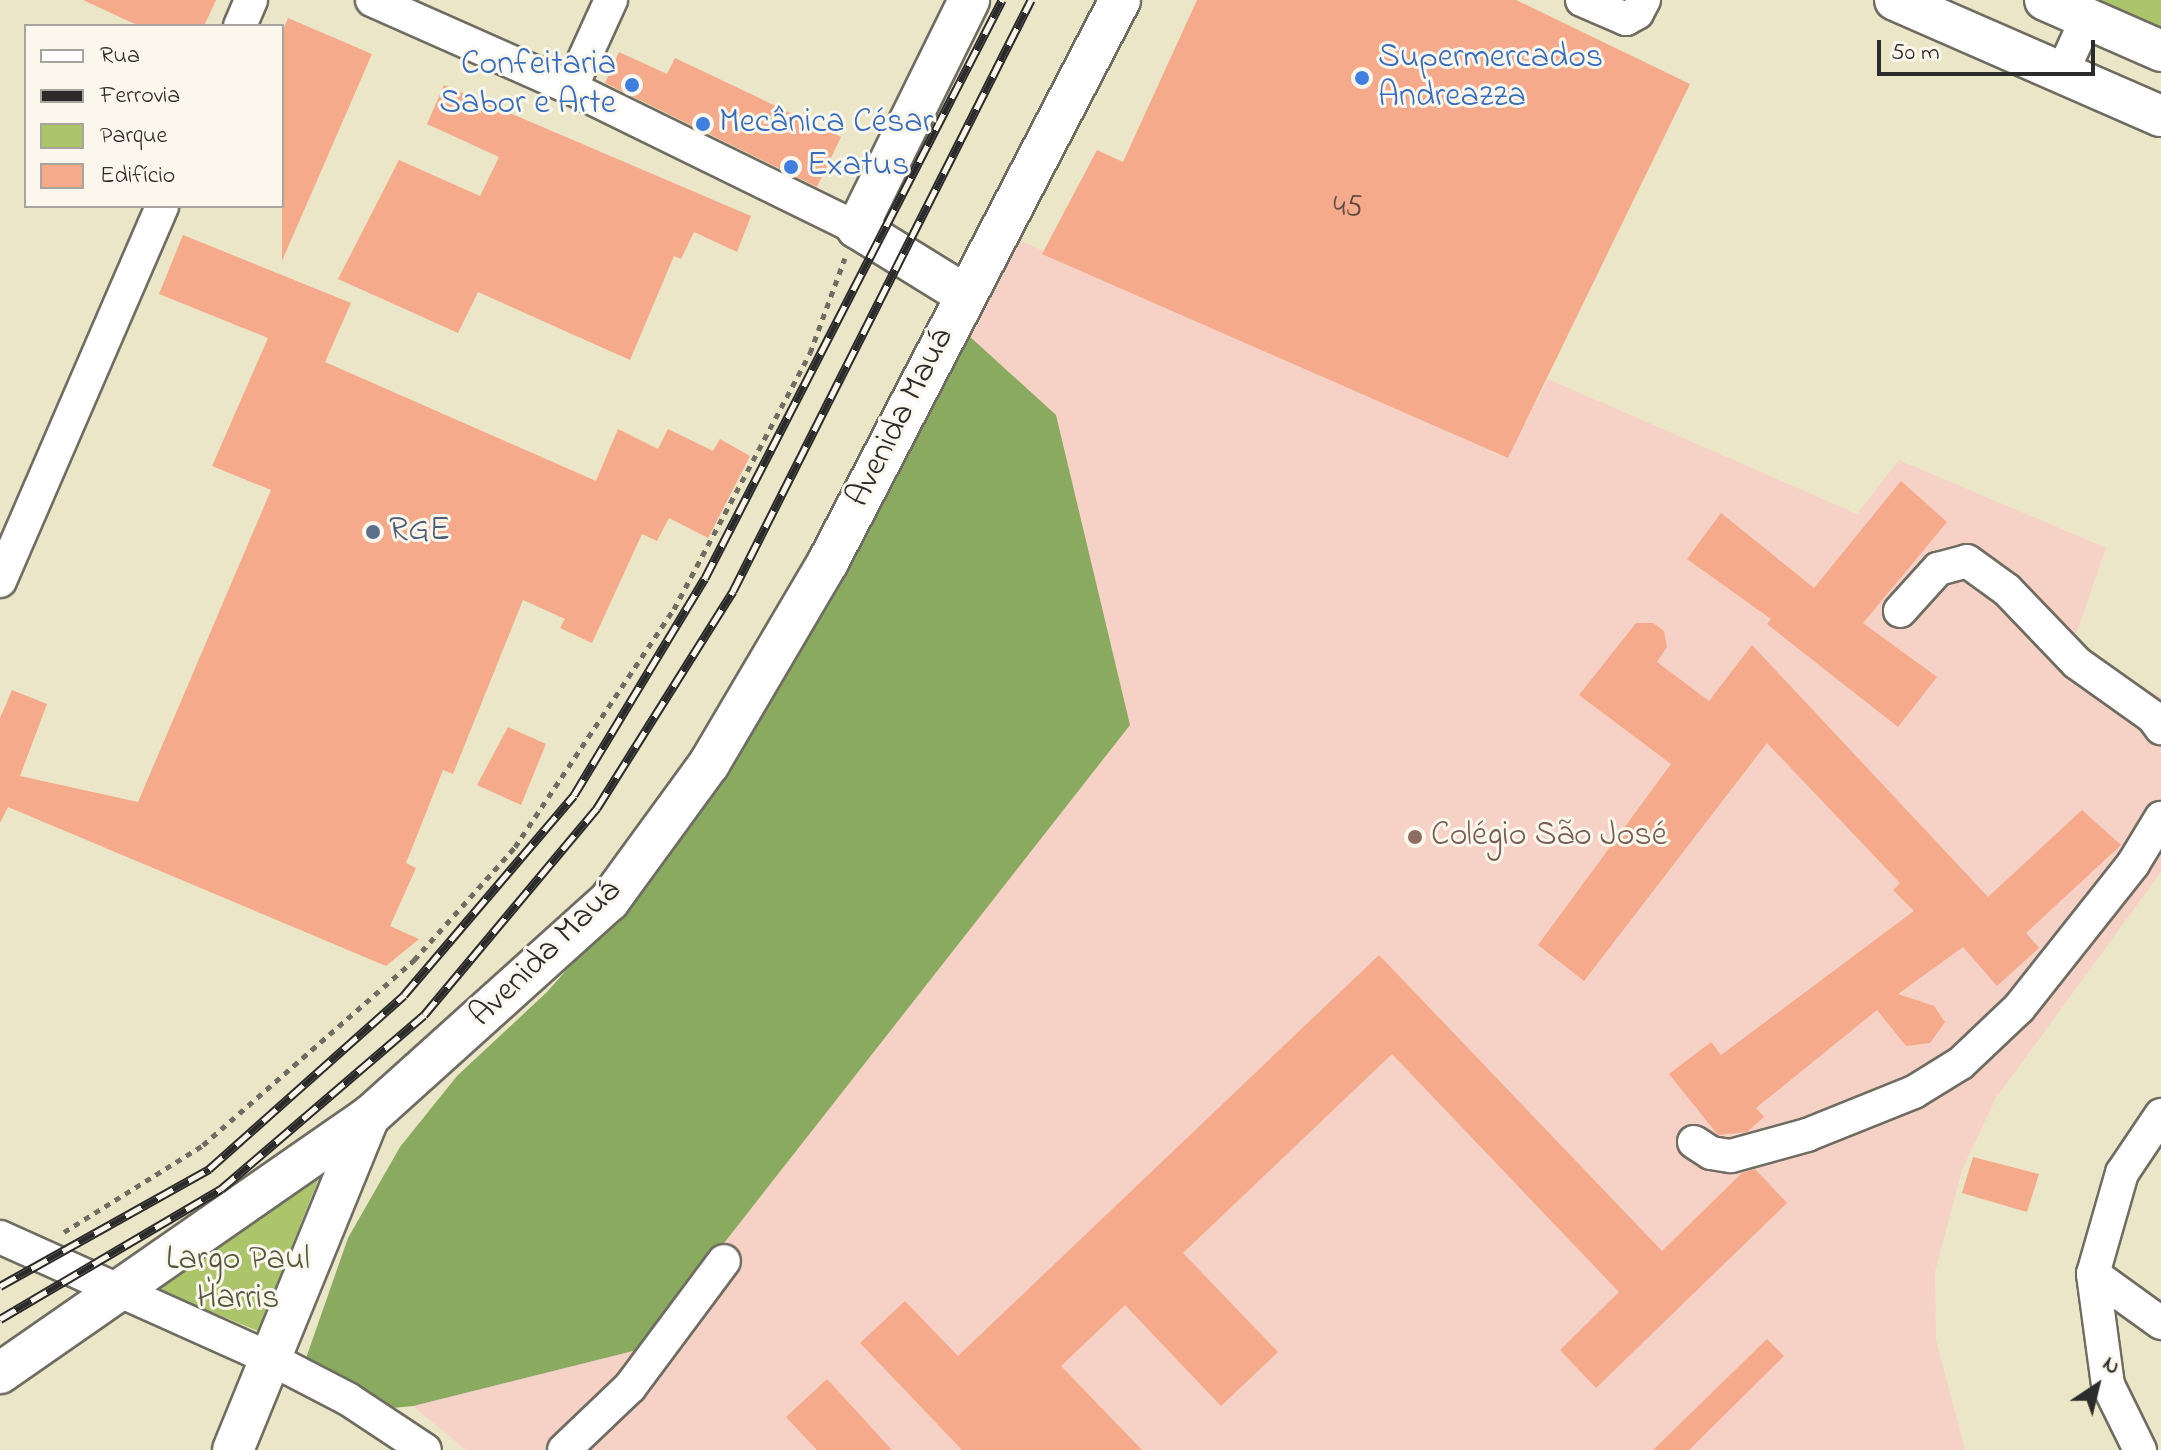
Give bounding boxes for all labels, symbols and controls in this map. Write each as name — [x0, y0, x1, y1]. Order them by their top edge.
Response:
legend — [24, 24, 284, 208]
scale bar — [1881, 24, 2099, 74]
text: 50 m — [1891, 36, 1940, 71]
place label: Supermercados Andreazza — [1378, 38, 1603, 118]
text: Rua — [100, 39, 140, 74]
place label: Confeitaria Sabor e Arte — [439, 45, 616, 124]
marker: Supermercados Andreazza — [1353, 69, 1371, 87]
marker: Confeitaria Sabor e Arte — [623, 76, 641, 94]
text: Ferrovia — [100, 79, 180, 114]
place label: Mecânica César — [719, 104, 933, 144]
marker: Mecânica César — [694, 115, 712, 133]
text: Parque — [100, 119, 167, 154]
place label: Exatus — [807, 147, 909, 187]
marker: Exatus — [782, 158, 800, 176]
text: Edifício — [100, 159, 175, 194]
house number: 45 — [1333, 190, 1363, 226]
street label: Avenida Mauá — [839, 322, 963, 514]
place label: RGE — [389, 512, 450, 552]
marker: RGE — [364, 523, 382, 541]
place label: Colégio São José — [1431, 817, 1667, 857]
marker: Colégio São José — [1406, 828, 1424, 846]
street label: Avenida Mauá — [462, 872, 630, 1036]
park label: Largo Paul Harris — [166, 1240, 310, 1320]
north arrow — [2057, 1346, 2137, 1426]
text: N — [2095, 1349, 2126, 1384]

